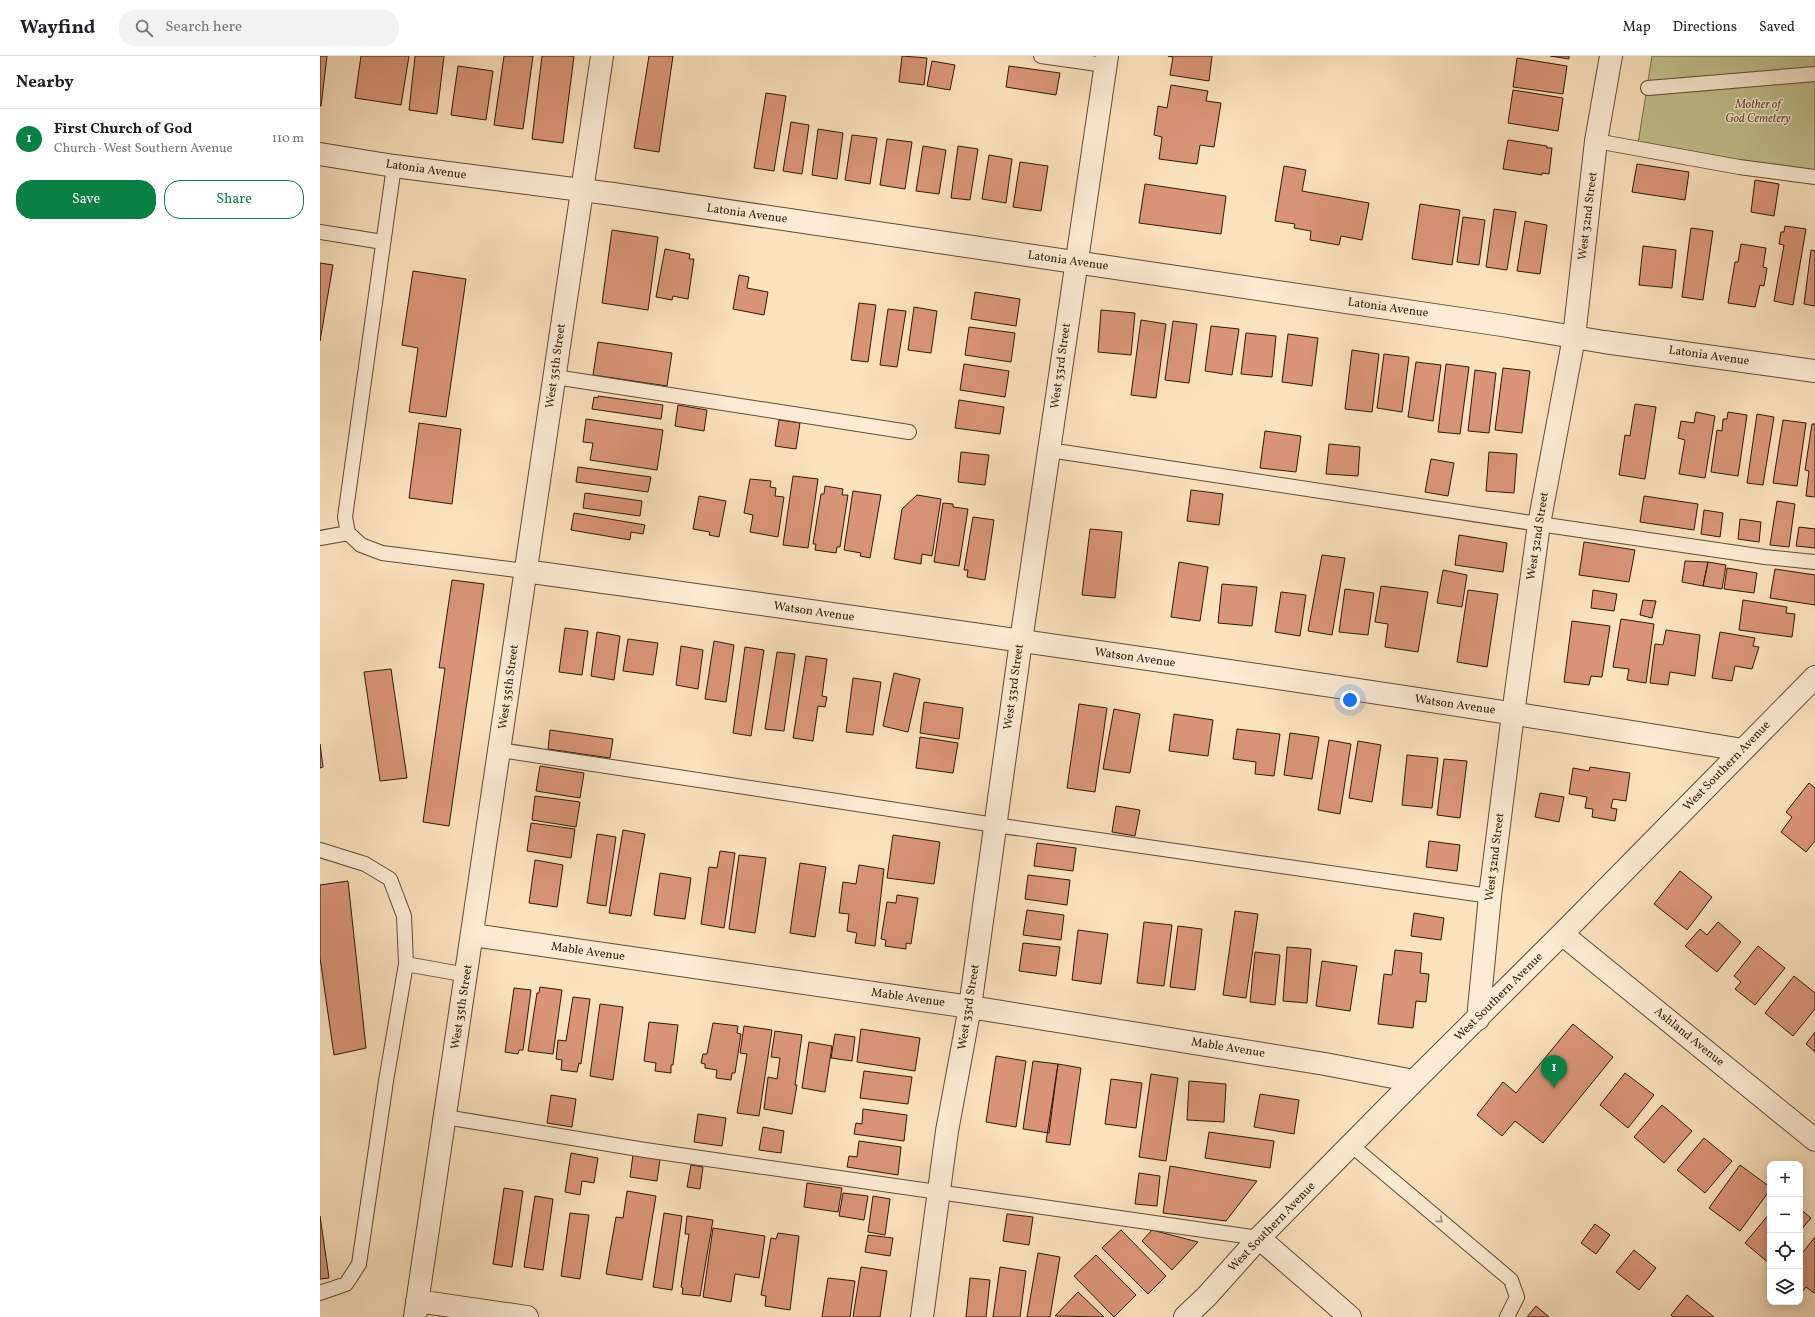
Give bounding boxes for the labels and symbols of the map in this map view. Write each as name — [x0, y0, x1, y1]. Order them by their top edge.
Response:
park label: Mother of God Cemetery — [1725, 97, 1791, 127]
street label: Latonia Avenue — [385, 156, 468, 184]
street label: West 32nd Street — [1575, 171, 1601, 261]
street label: Latonia Avenue — [706, 200, 789, 228]
street label: Latonia Avenue — [1027, 247, 1110, 275]
street label: Latonia Avenue — [1347, 294, 1430, 322]
street label: West 35th Street — [542, 322, 570, 410]
street label: West 33rd Street — [1047, 322, 1075, 410]
street label: Latonia Avenue — [1668, 342, 1751, 370]
street label: West 32nd Street — [1523, 491, 1553, 581]
street label: Watson Avenue — [773, 598, 856, 626]
street label: West 35th Street — [495, 643, 523, 731]
street label: West 33rd Street — [1000, 643, 1028, 731]
street label: Watson Avenue — [1094, 644, 1177, 672]
your location — [1340, 690, 1360, 710]
street label: Watson Avenue — [1414, 691, 1497, 719]
street label: West Southern Avenue — [1680, 717, 1774, 814]
street label: West 32nd Street — [1482, 812, 1508, 902]
street label: Mable Avenue — [550, 939, 626, 965]
street label: West Southern Avenue — [1451, 949, 1547, 1045]
street label: West 35th Street — [447, 963, 477, 1051]
street label: West 33rd Street — [954, 963, 984, 1051]
street label: Mable Avenue — [870, 985, 946, 1011]
street label: Ashland Avenue — [1651, 1004, 1728, 1070]
street label: Mable Avenue — [1190, 1034, 1266, 1062]
pin: 1 — [1541, 1055, 1567, 1088]
street label: West Southern Avenue — [1225, 1178, 1319, 1275]
one-way arrow — [1435, 1215, 1443, 1222]

